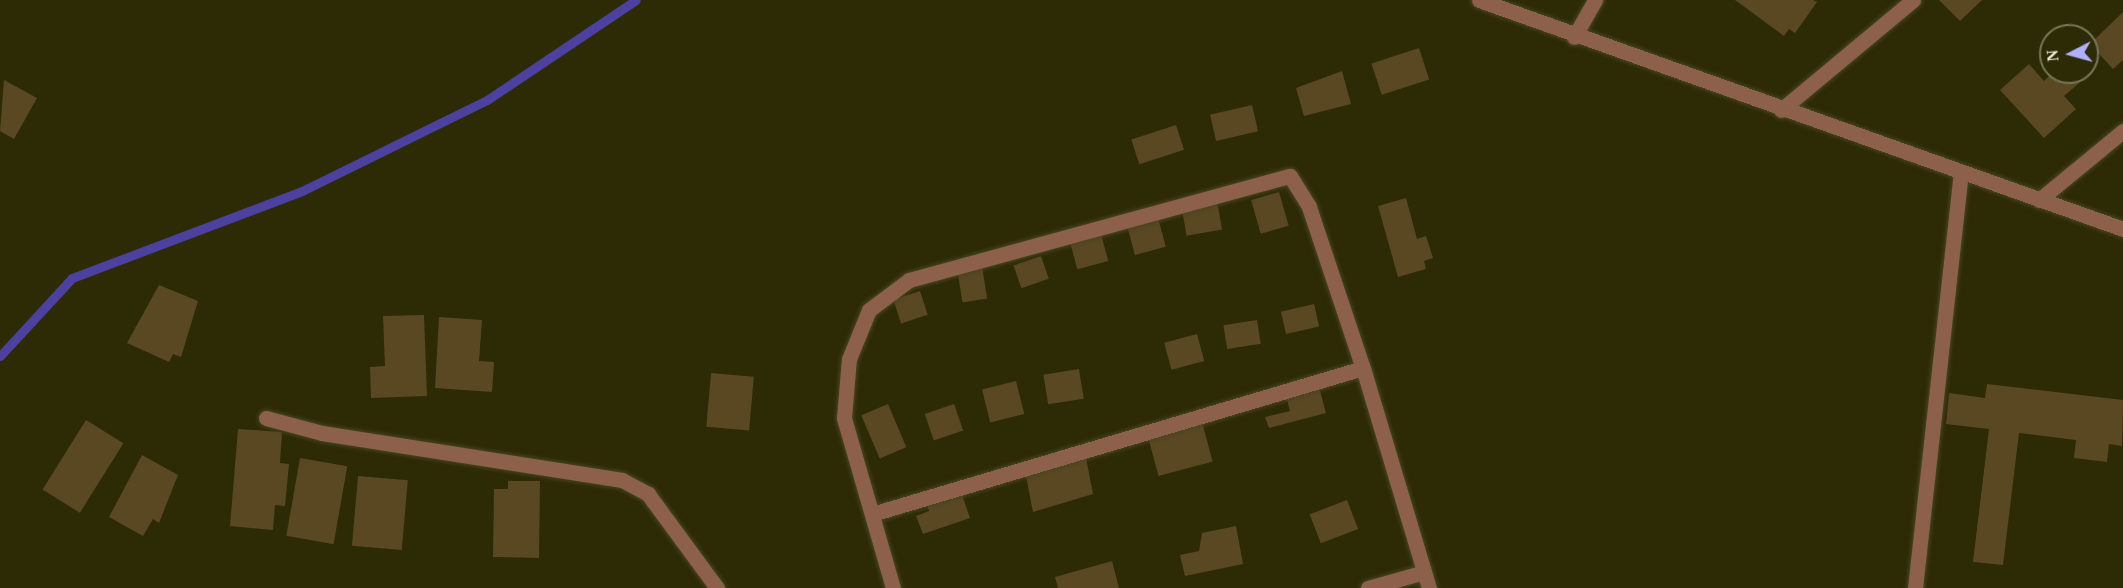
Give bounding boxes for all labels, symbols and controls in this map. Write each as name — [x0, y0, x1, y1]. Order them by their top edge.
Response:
north arrow — [2039, 24, 2099, 84]
text: N — [2044, 49, 2062, 62]

